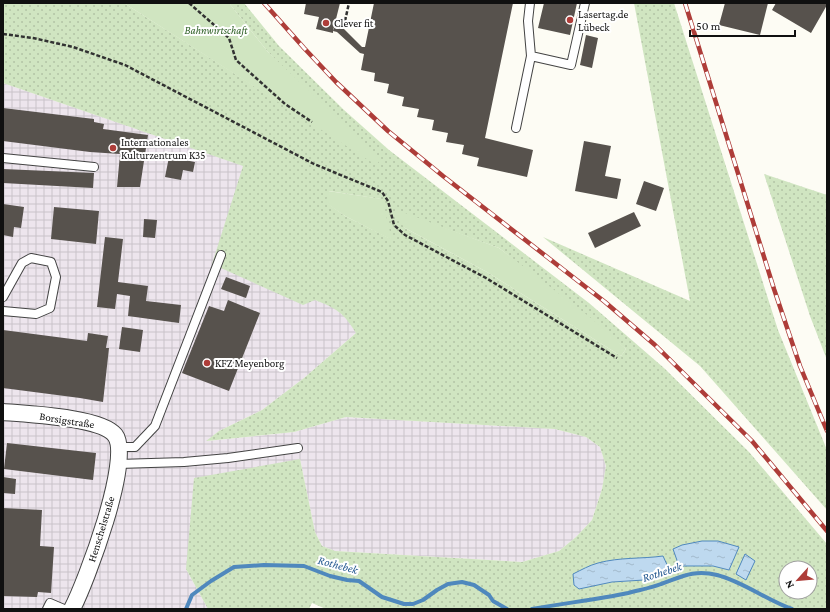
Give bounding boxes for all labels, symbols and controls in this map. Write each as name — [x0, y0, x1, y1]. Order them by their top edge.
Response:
place label: Lasertag.de Lübeck — [578, 8, 629, 33]
scale bar — [690, 12, 795, 38]
marker: Lasertag.de Lübeck — [565, 15, 575, 25]
place label: Clever fit — [334, 17, 374, 29]
marker: Clever fit — [321, 18, 331, 28]
text: 50 m — [696, 19, 721, 33]
park label: Bahnwirtschaft — [185, 24, 248, 37]
place label: Internationales Kulturzentrum K35 — [121, 136, 206, 161]
marker: Internationales Kulturzentrum K35 — [108, 143, 118, 153]
place label: KFZ Meyenborg — [215, 357, 285, 370]
marker: KFZ Meyenborg — [202, 358, 212, 368]
street label: Borsigstraße — [39, 410, 95, 431]
street label: Henschelstraße — [85, 495, 117, 563]
water label: Rothebek — [317, 553, 360, 577]
water label: Rothebek — [641, 559, 684, 585]
north arrow — [778, 560, 818, 600]
text: N — [782, 578, 796, 591]

